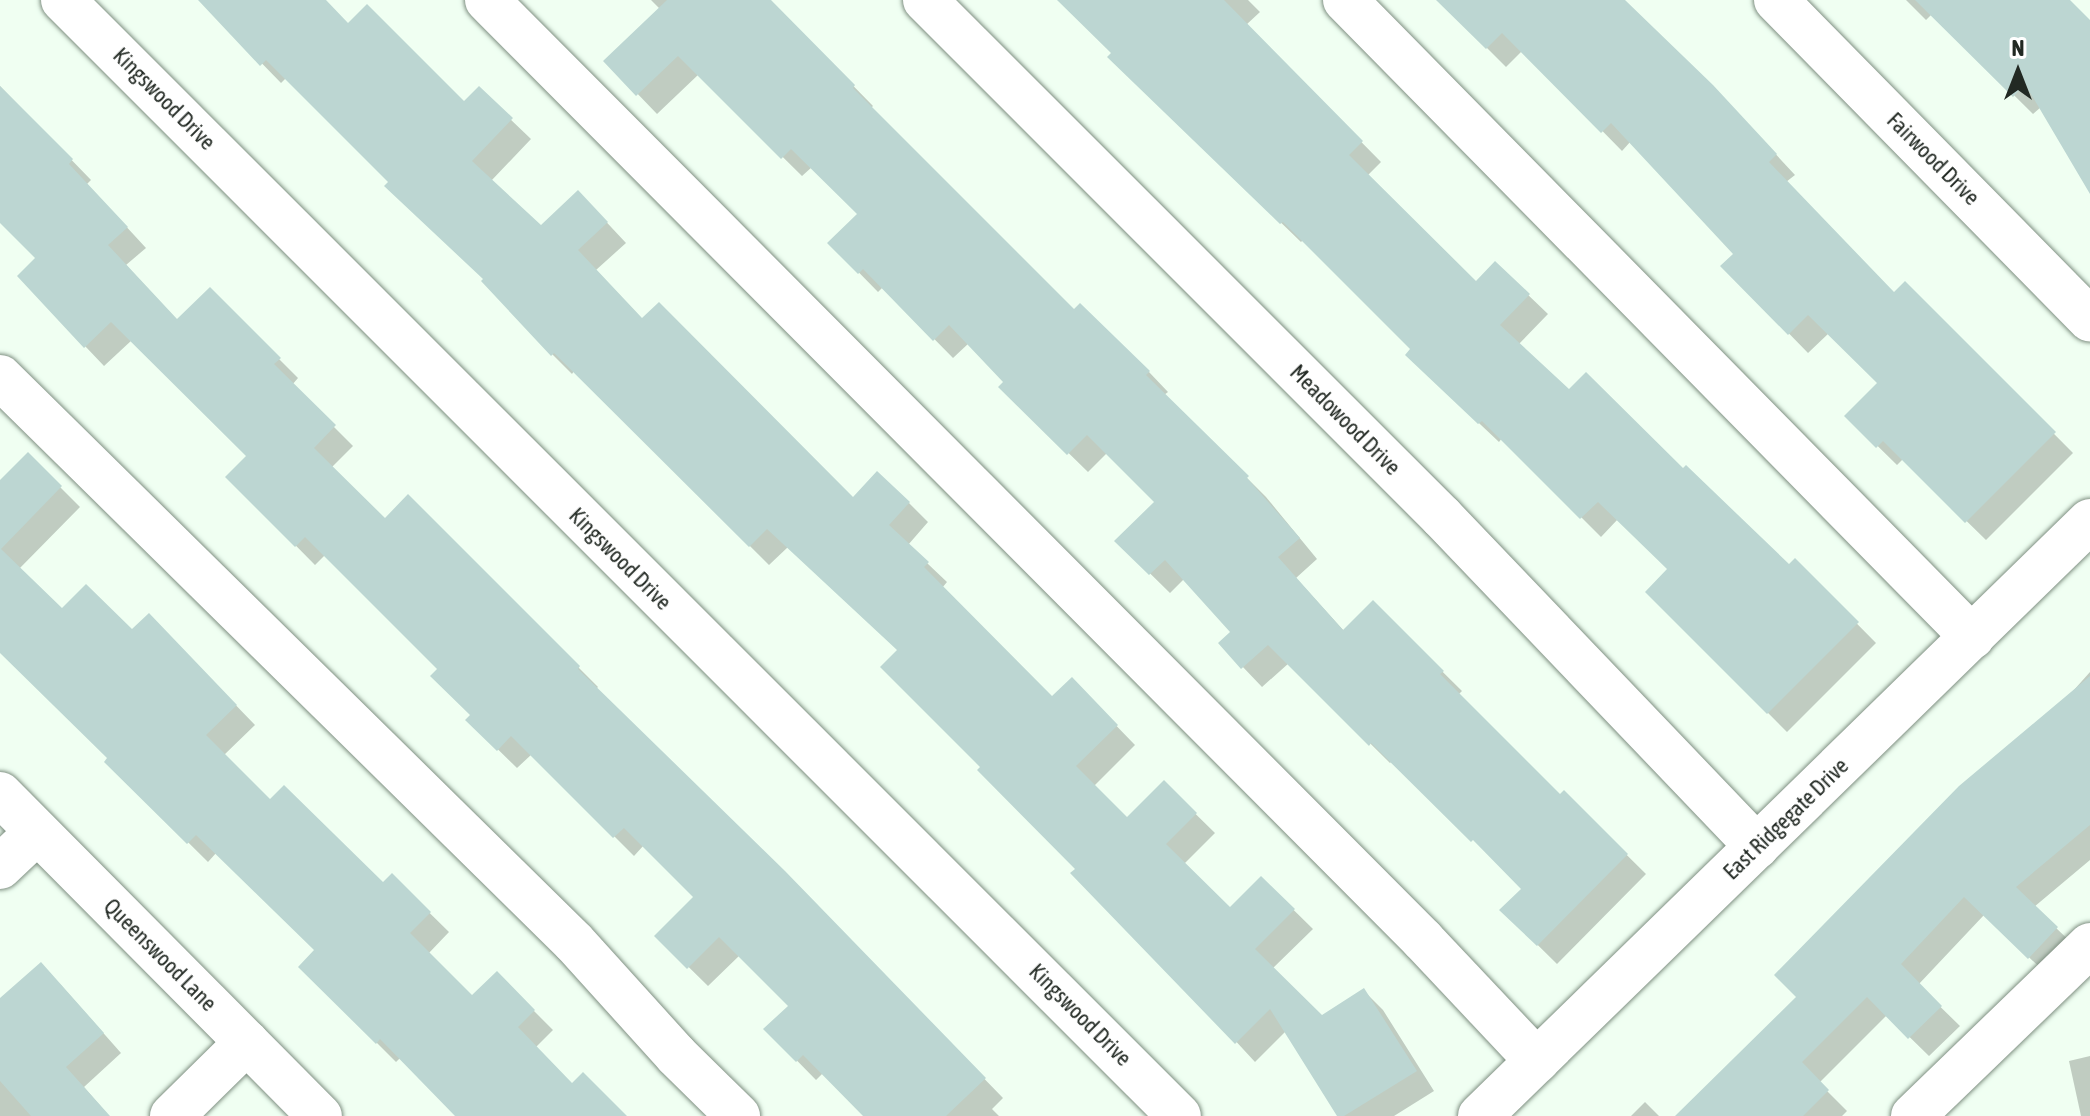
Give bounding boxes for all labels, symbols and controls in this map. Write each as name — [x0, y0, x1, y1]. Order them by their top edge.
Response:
north arrow — [1978, 32, 2058, 112]
text: N — [2012, 35, 2024, 61]
street label: Kingswood Drive — [107, 42, 221, 156]
street label: Fairwood Drive — [1881, 107, 1985, 211]
street label: Meadowood Drive — [1284, 359, 1406, 481]
street label: Kingswood Drive — [563, 502, 677, 616]
street label: East Ridgegate Drive — [1718, 753, 1854, 885]
street label: Queenswood Lane — [98, 893, 222, 1017]
street label: Kingswood Drive — [1023, 958, 1137, 1072]

